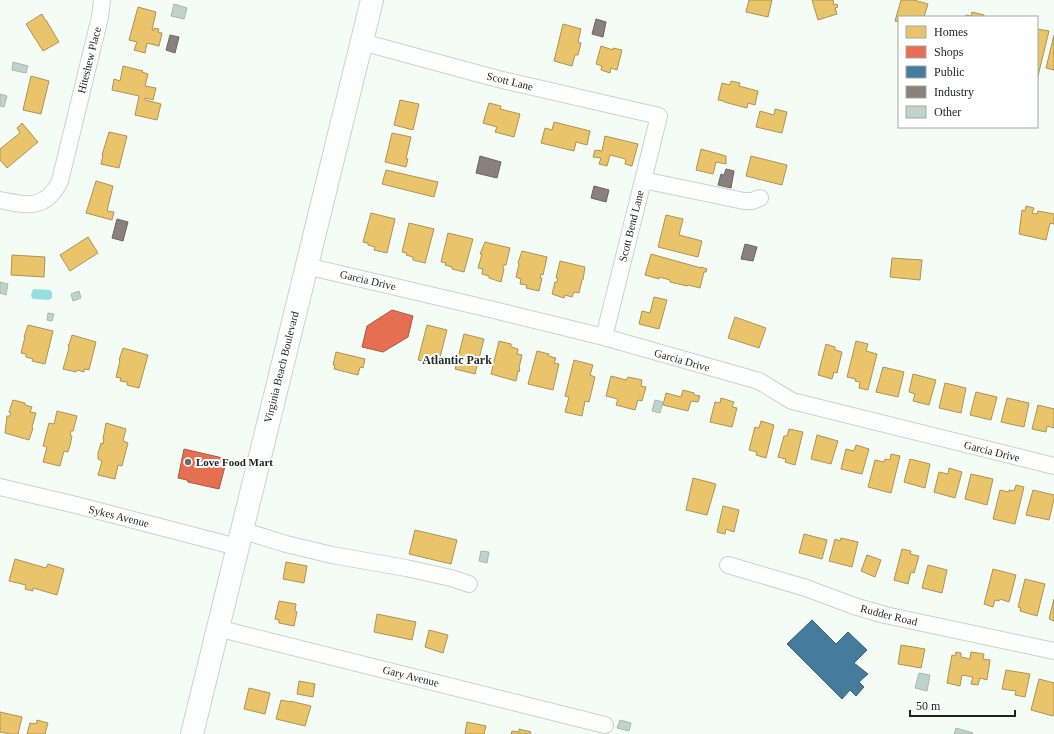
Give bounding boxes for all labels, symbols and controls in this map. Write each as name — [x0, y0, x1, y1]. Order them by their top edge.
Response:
legend — [898, 16, 1038, 128]
street label: Hiteshew Place — [75, 25, 103, 95]
text: Homes — [934, 25, 968, 39]
text: Shops — [934, 45, 964, 59]
text: Public — [934, 65, 965, 79]
street label: Scott Lane — [486, 69, 535, 93]
text: Industry — [934, 85, 974, 99]
text: Other — [934, 105, 961, 119]
street label: Scott Bend Lane — [616, 189, 646, 263]
street label: Garcia Drive — [339, 268, 397, 292]
street label: Virginia Beach Boulevard — [261, 309, 301, 424]
street label: Garcia Drive — [653, 346, 711, 374]
district label: Atlantic Park — [422, 353, 492, 367]
street label: Garcia Drive — [963, 438, 1021, 464]
place label: Love Food Mart — [196, 456, 273, 468]
marker: Love Food Mart — [183, 457, 193, 467]
street label: Sykes Avenue — [88, 503, 151, 529]
street label: Rudder Road — [859, 602, 919, 628]
street label: Gary Avenue — [382, 663, 440, 689]
scale bar — [910, 692, 1015, 718]
text: 50 m — [916, 699, 941, 713]

